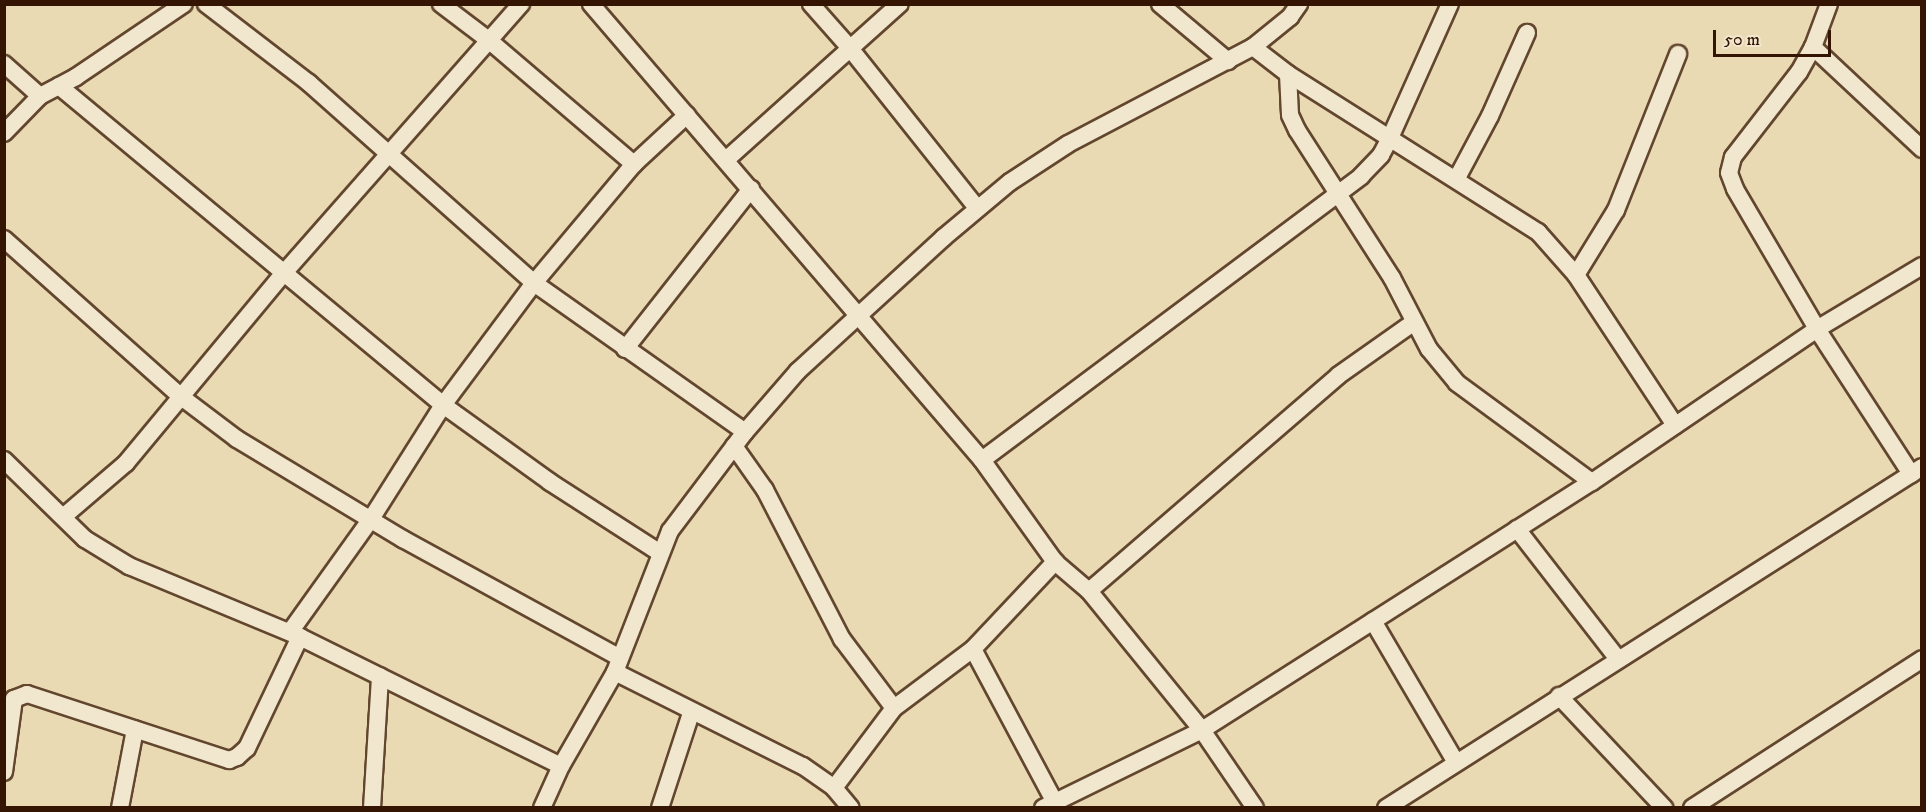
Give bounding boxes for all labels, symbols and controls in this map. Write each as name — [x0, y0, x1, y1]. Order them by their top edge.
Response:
scale bar — [1716, 18, 1834, 56]
text: 50 m — [1724, 29, 1760, 51]

